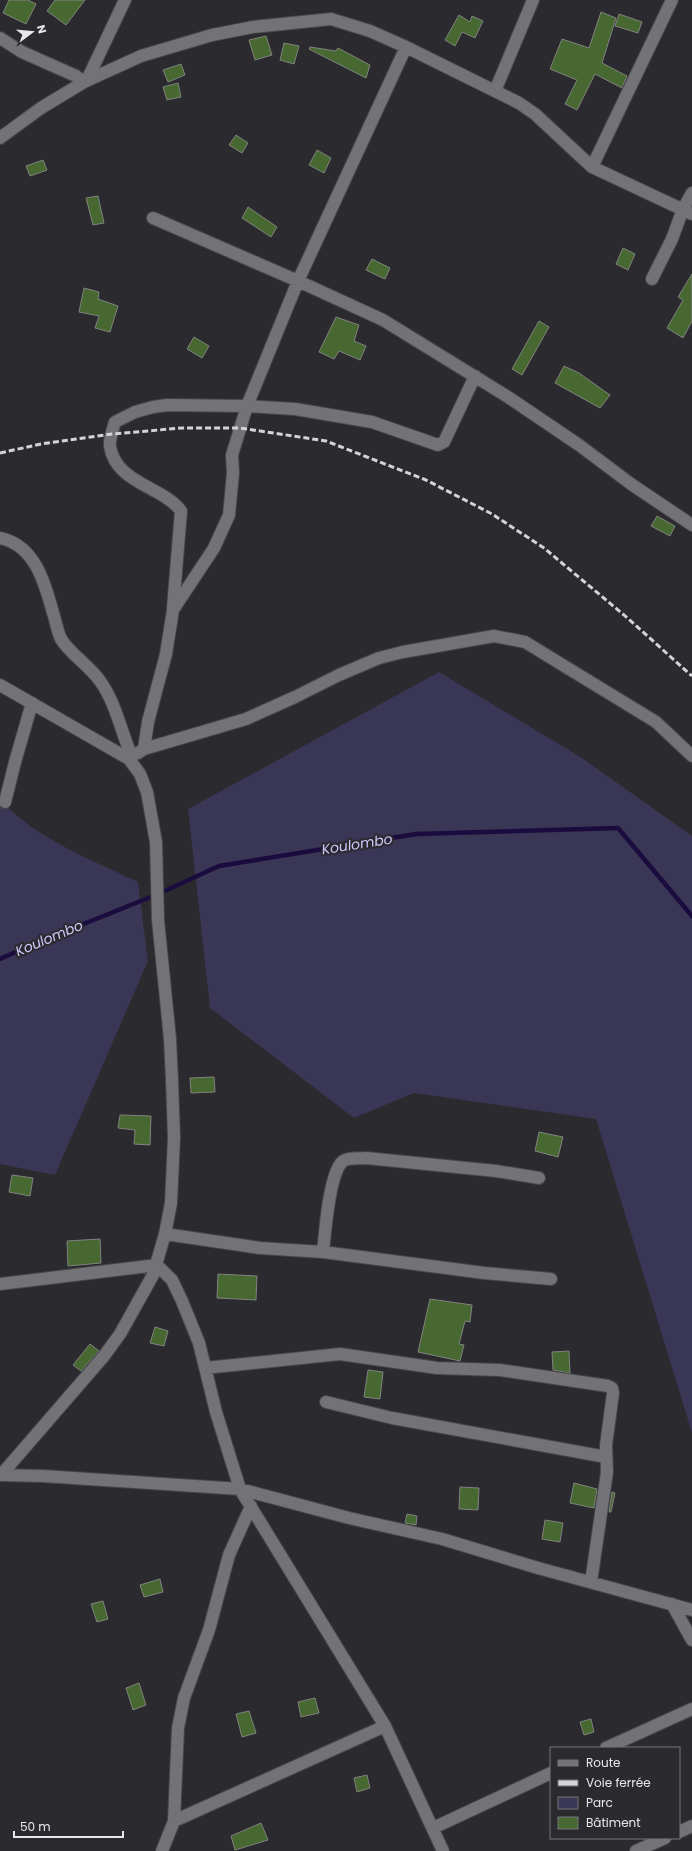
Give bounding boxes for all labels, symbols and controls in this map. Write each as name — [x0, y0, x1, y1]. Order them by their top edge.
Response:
north arrow — [12, 12, 52, 52]
text: N — [33, 23, 50, 35]
water label: Koulombo — [320, 829, 394, 859]
water label: Koulombo — [12, 915, 86, 961]
legend — [550, 1747, 680, 1839]
text: Route — [586, 1754, 620, 1771]
text: Voie ferrée — [586, 1774, 651, 1791]
text: Parc — [586, 1794, 613, 1811]
scale bar — [14, 1813, 123, 1839]
text: Bâtiment — [586, 1814, 641, 1831]
text: 50 m — [20, 1818, 51, 1835]

